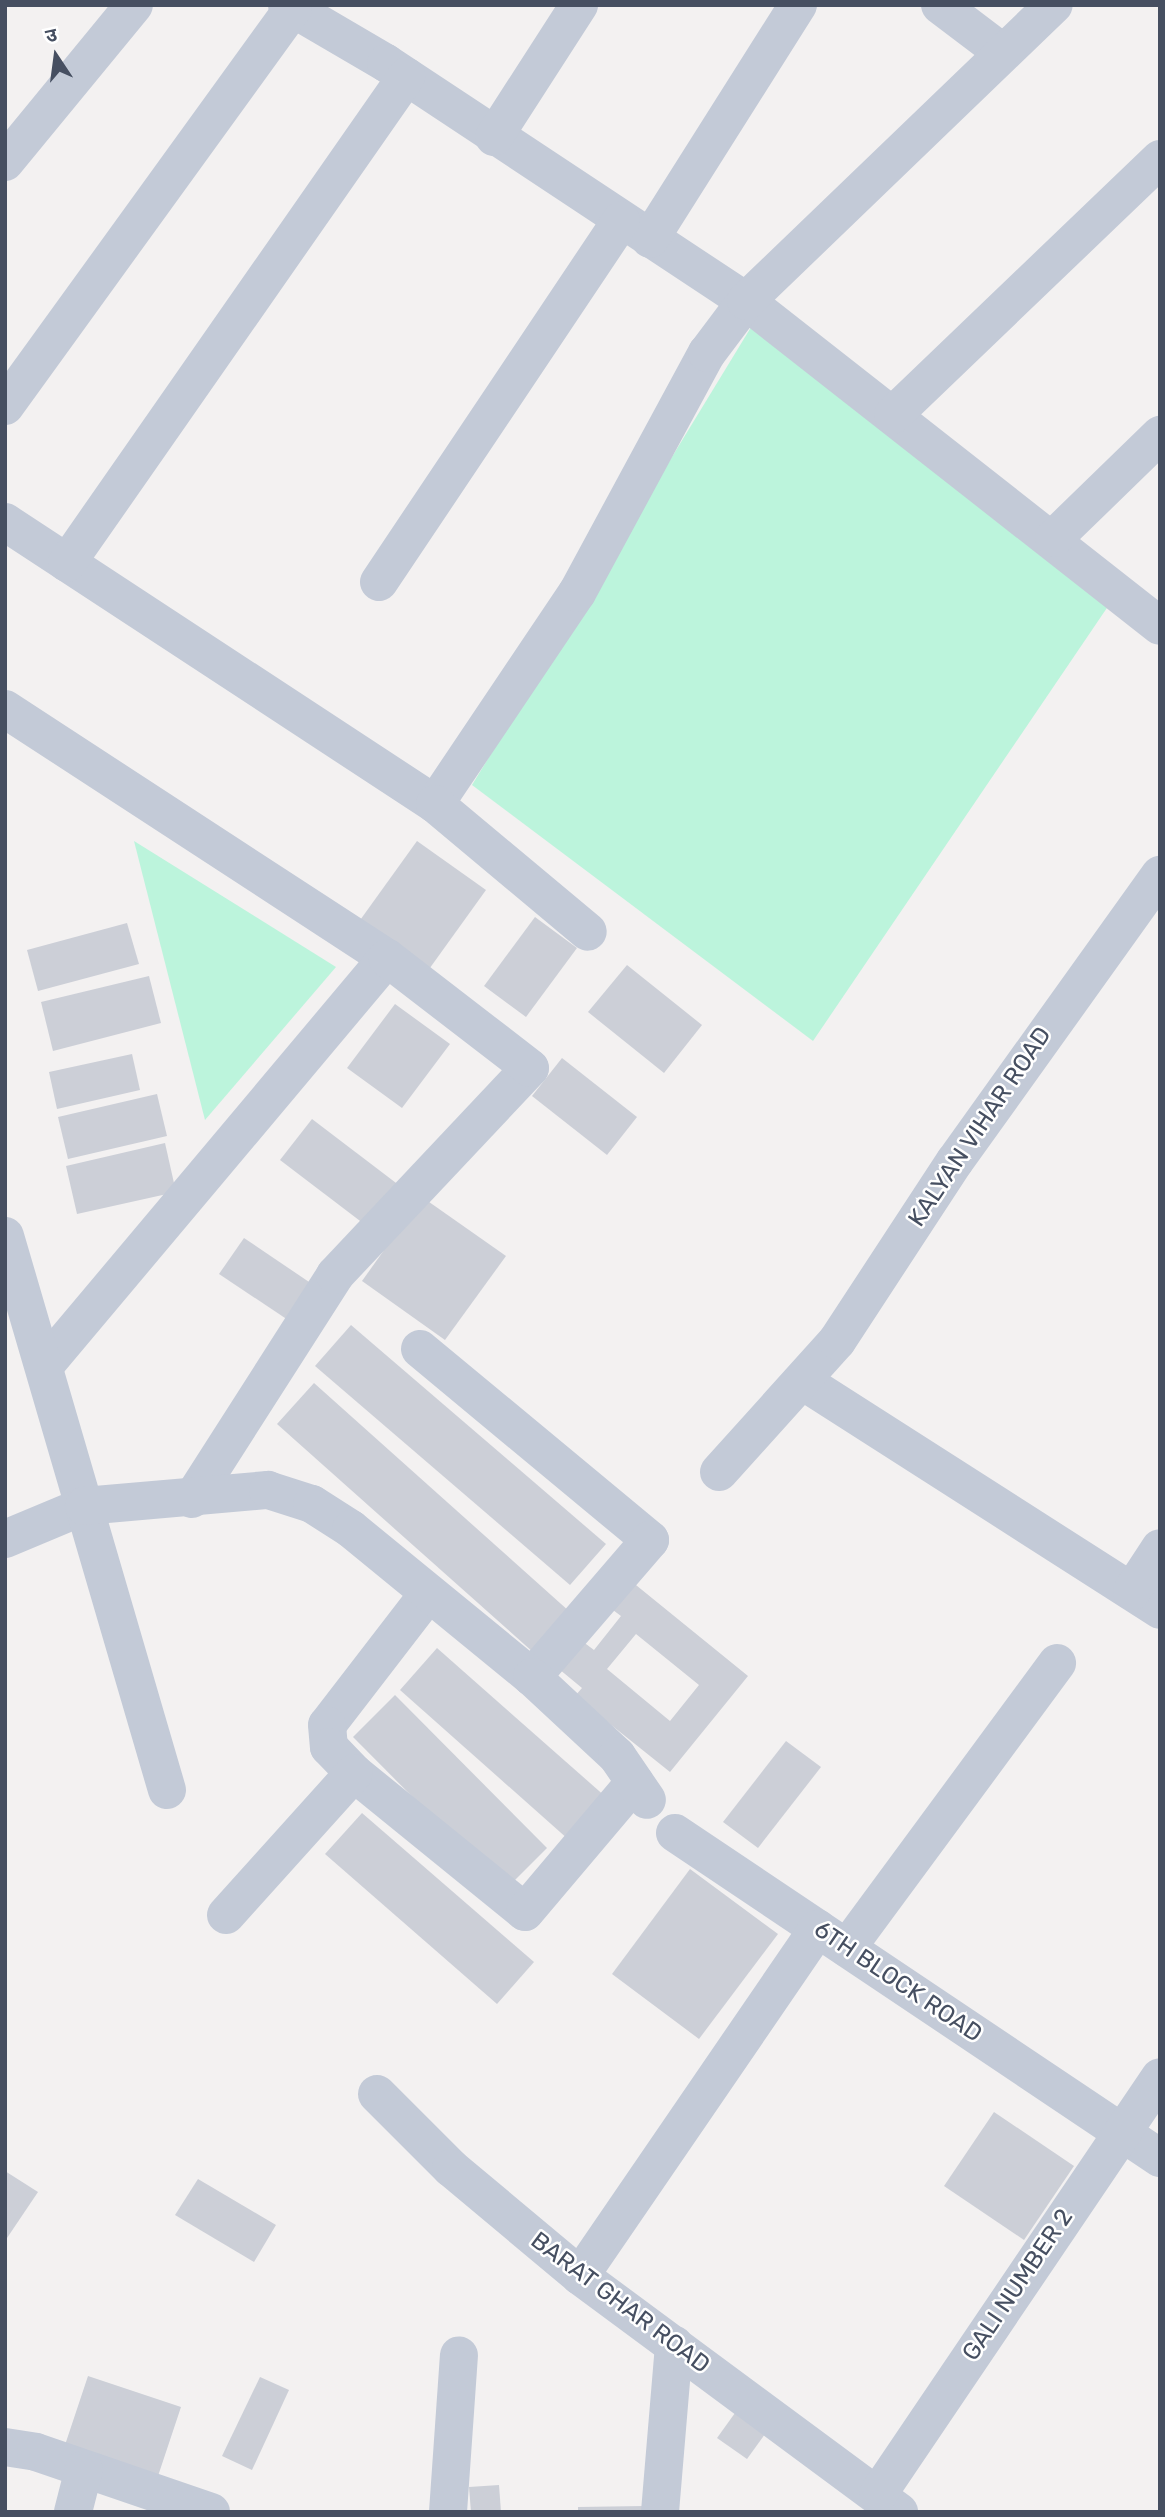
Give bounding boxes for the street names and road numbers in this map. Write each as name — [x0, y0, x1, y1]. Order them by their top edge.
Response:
street label: KALYAN VIHAR ROAD — [902, 1021, 1058, 1233]
street label: 6TH BLOCK ROAD — [808, 1915, 988, 2049]
street label: GALI NUMBER 2 — [957, 2204, 1079, 2366]
street label: BARAT GHAR ROAD — [525, 2226, 715, 2380]

